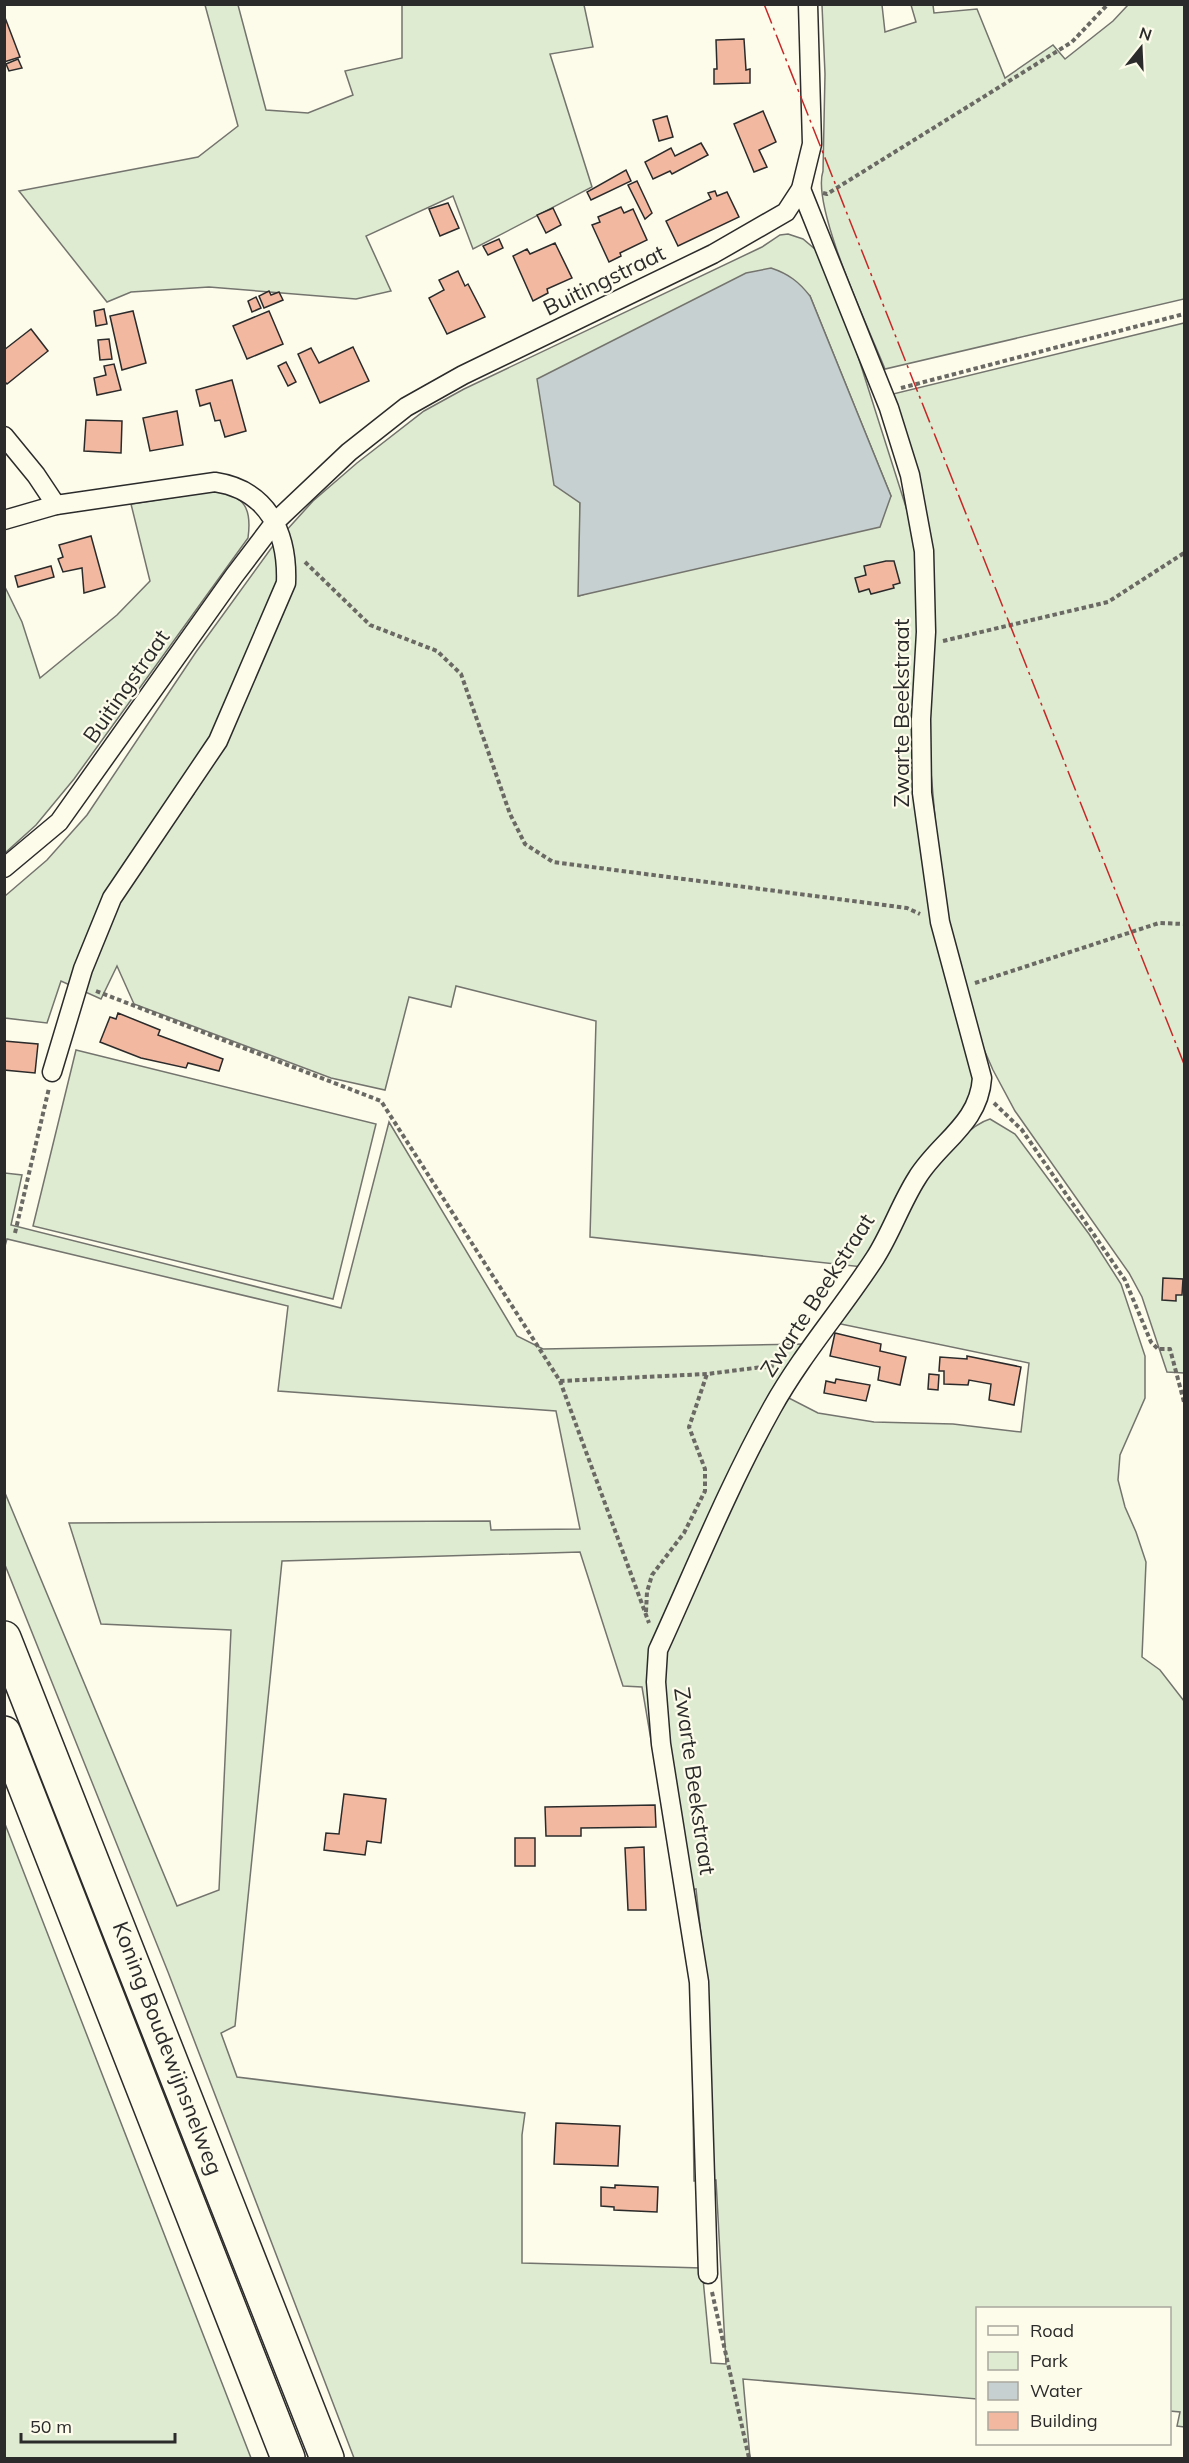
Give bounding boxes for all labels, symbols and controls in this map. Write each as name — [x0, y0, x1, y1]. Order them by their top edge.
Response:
north arrow — [1111, 18, 1171, 78]
text: N — [1137, 22, 1154, 45]
street label: Buitingstraat — [538, 238, 670, 322]
street label: Zwarte Beekstraat — [887, 618, 915, 807]
street label: Buitingstraat — [77, 623, 176, 748]
street label: Zwarte Beekstraat — [754, 1208, 880, 1382]
street label: Zwarte Beekstraat — [668, 1685, 722, 1877]
street label: Koning Boudewijnsnelweg — [107, 1917, 229, 2179]
legend — [976, 2307, 1171, 2445]
text: Road — [1030, 2319, 1074, 2342]
text: Park — [1030, 2349, 1069, 2372]
text: Water — [1030, 2379, 1083, 2402]
scale bar — [21, 2406, 176, 2444]
text: Building — [1030, 2409, 1098, 2432]
text: 50 m — [30, 2415, 72, 2438]

